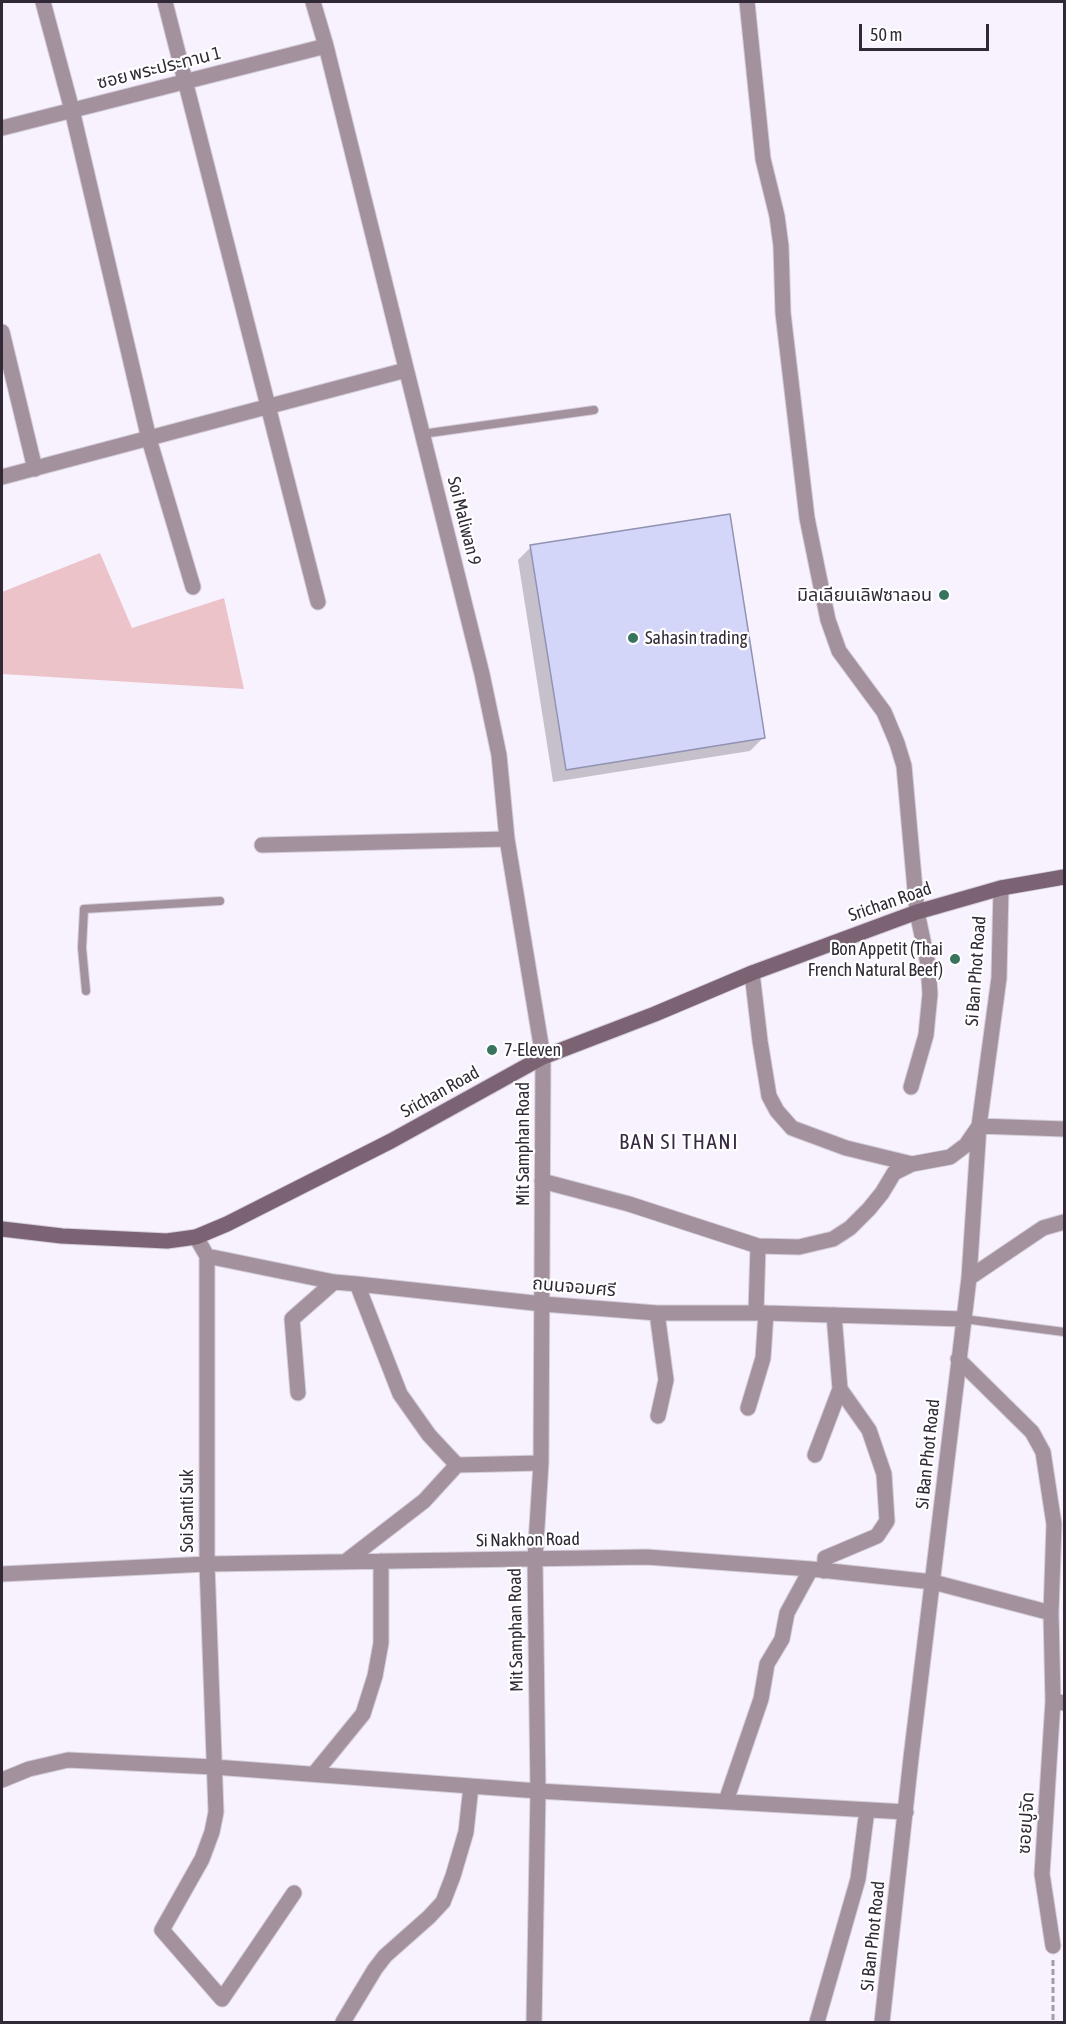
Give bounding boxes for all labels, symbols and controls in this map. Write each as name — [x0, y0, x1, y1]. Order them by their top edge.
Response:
scale bar — [862, 12, 992, 50]
text: 50 m — [870, 24, 902, 45]
street label: ซอย พระประทาน 1 — [95, 42, 223, 94]
street label: Soi Maliwan 9 — [443, 474, 485, 568]
place label: มิลเลียนเลิฟซาลอน — [797, 584, 932, 606]
marker: มิลเลียนเลิฟซาลอน — [937, 588, 951, 602]
place label: Sahasin trading — [645, 627, 747, 649]
marker: Sahasin trading — [626, 631, 640, 645]
street label: Srichan Road — [846, 878, 934, 926]
street label: Si Ban Phot Road — [961, 915, 991, 1027]
place label: Bon Appetit (Thai French Natural Beef) — [808, 938, 943, 980]
marker: Bon Appetit (Thai French Natural Beef) — [948, 952, 962, 966]
place label: 7-Eleven — [504, 1039, 561, 1061]
marker: 7-Eleven — [485, 1043, 499, 1057]
street label: Srichan Road — [397, 1062, 483, 1122]
street label: Mit Samphan Road — [512, 1082, 534, 1206]
district label: BAN SI THANI — [619, 1129, 739, 1155]
street label: ถนนจอมศรี — [531, 1273, 617, 1301]
street label: Si Ban Phot Road — [911, 1398, 945, 1510]
street label: Soi Santi Suk — [176, 1469, 198, 1553]
street label: Si Nakhon Road — [476, 1528, 580, 1552]
street label: Mit Samphan Road — [504, 1568, 528, 1692]
street label: ซอยปูจัด — [1013, 1791, 1039, 1855]
street label: Si Ban Phot Road — [856, 1880, 890, 1992]

